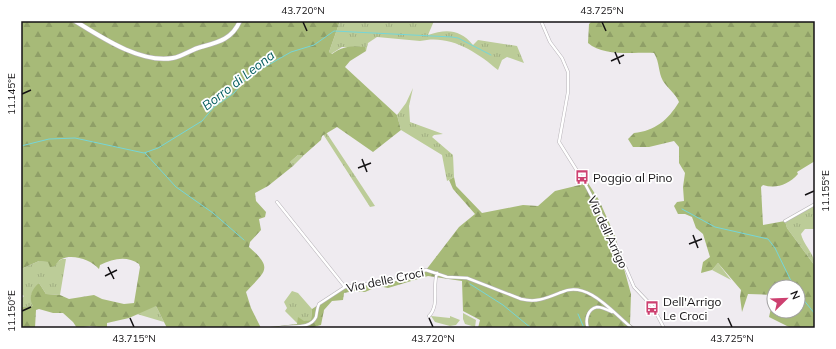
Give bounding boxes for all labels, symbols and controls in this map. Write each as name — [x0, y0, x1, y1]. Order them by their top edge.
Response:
text: 43.720°N — [281, 4, 325, 17]
text: 43.725°N — [580, 4, 624, 17]
water label: Borro di Leona — [199, 47, 278, 113]
text: 11.145°E — [5, 73, 18, 115]
bus stop icon: Poggio al Pino — [574, 169, 590, 185]
place label: Poggio al Pino — [593, 170, 673, 185]
text: 11.155°E — [819, 170, 832, 212]
street label: Via dell'Arrigo — [585, 193, 631, 271]
street label: Via delle Croci — [345, 264, 425, 296]
north arrow — [766, 279, 806, 319]
text: N — [787, 289, 803, 302]
text: 11.150°E — [5, 290, 18, 332]
place label: Dell'Arrigo Le Croci — [663, 294, 721, 323]
bus stop icon: Dell'Arrigo Le Croci — [644, 300, 660, 316]
text: 43.715°N — [112, 332, 156, 345]
text: 43.720°N — [411, 332, 455, 345]
text: 43.725°N — [710, 332, 754, 345]

